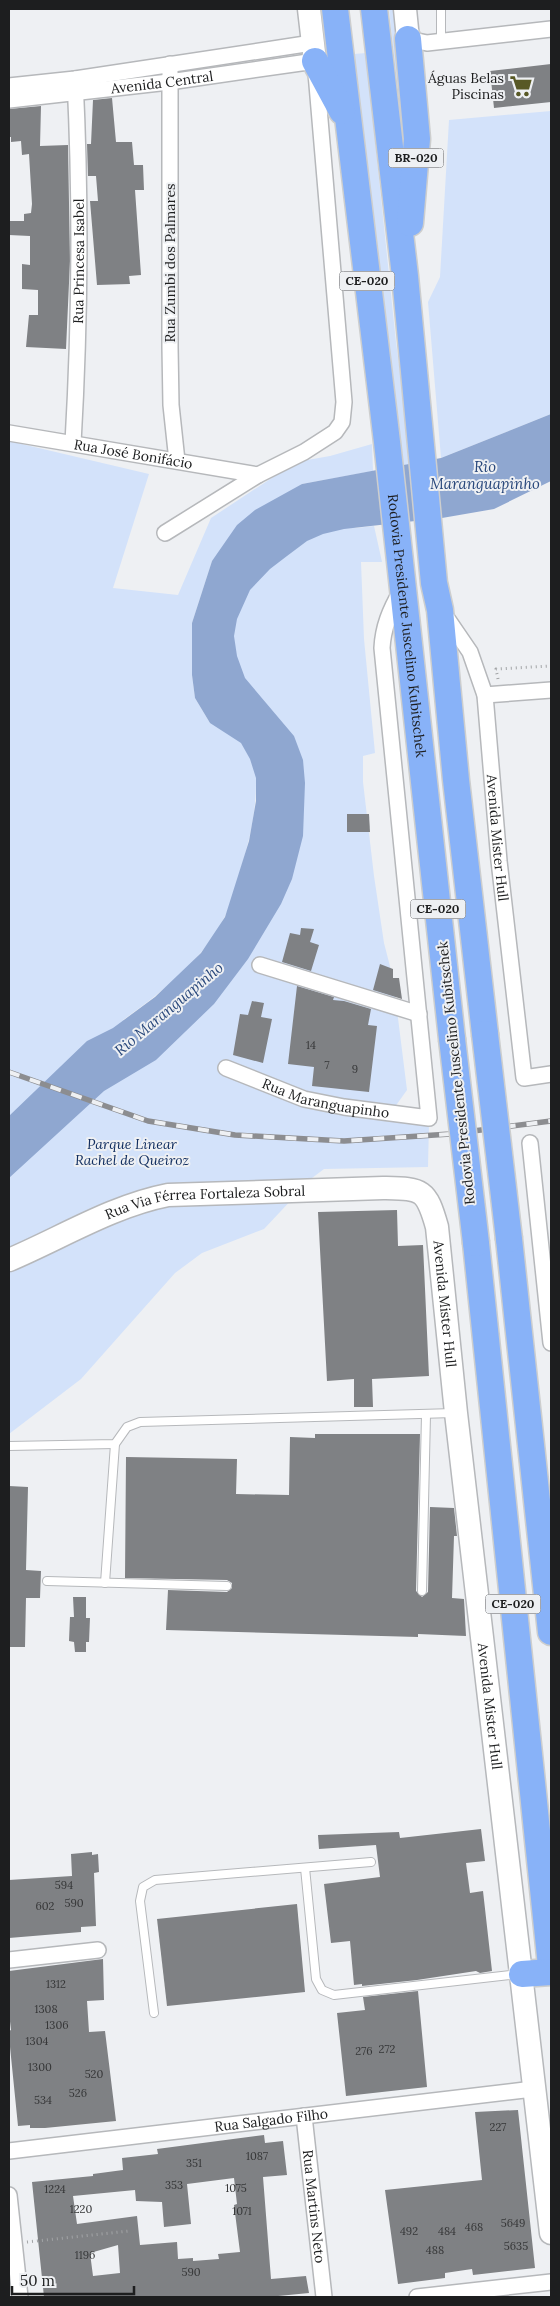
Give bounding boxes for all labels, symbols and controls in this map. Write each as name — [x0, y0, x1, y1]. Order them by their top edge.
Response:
street label: Avenida Central — [109, 67, 215, 98]
place label: Águas Belas Piscinas — [427, 69, 504, 103]
supermarket icon: Águas Belas Piscinas — [508, 73, 534, 99]
road number: BR-020 — [388, 148, 444, 168]
street label: Rua Zumbi dos Palmares — [161, 183, 179, 343]
street label: Rua Princesa Isabel — [69, 198, 88, 324]
road number: CE-020 — [340, 272, 394, 290]
street label: Rua José Bonifácio — [73, 435, 194, 473]
water label: Rio Maranguapinho — [430, 457, 540, 493]
street label: Rodovia Presidente Juscelino Kubitschek — [384, 493, 430, 759]
street label: Avenida Mister Hull — [483, 773, 513, 903]
road number: CE-020 — [410, 900, 466, 919]
street label: Rodovia Presidente Juscelino Kubitschek — [433, 940, 479, 1206]
water label: Rio Maranguapinho — [111, 958, 227, 1060]
house number: 14 — [306, 1038, 316, 1052]
house number: 7 — [324, 1058, 330, 1072]
house number: 9 — [352, 1062, 358, 1076]
street label: Rua Maranguapinho — [260, 1074, 390, 1122]
park label: Parque Linear Rachel de Queiroz — [75, 1135, 189, 1169]
street label: Rua Via Férrea Fortaleza Sobral — [102, 1182, 306, 1223]
street label: Avenida Mister Hull — [429, 1238, 460, 1368]
road number: CE-020 — [486, 1595, 540, 1614]
street label: Avenida Mister Hull — [474, 1641, 506, 1771]
house number: 594 — [55, 1878, 73, 1892]
house number: 590 — [64, 1896, 84, 1910]
house number: 602 — [35, 1899, 55, 1913]
house number: 1312 — [46, 1977, 66, 1991]
house number: 1308 — [34, 2002, 58, 2016]
house number: 1306 — [45, 2018, 69, 2032]
house number: 1304 — [26, 2034, 48, 2048]
house number: 272 — [379, 2042, 396, 2056]
house number: 276 — [355, 2044, 373, 2058]
house number: 1300 — [28, 2060, 52, 2074]
house number: 520 — [85, 2067, 104, 2081]
house number: 526 — [69, 2086, 87, 2100]
house number: 534 — [34, 2093, 52, 2107]
street label: Rua Salgado Filho — [213, 2104, 329, 2136]
house number: 227 — [490, 2120, 506, 2134]
house number: 1087 — [246, 2149, 268, 2163]
street label: Rua Martins Neto — [299, 2149, 329, 2264]
house number: 351 — [186, 2156, 202, 2170]
house number: 353 — [165, 2178, 183, 2192]
house number: 1075 — [225, 2181, 247, 2195]
house number: 1224 — [44, 2182, 66, 2196]
house number: 1220 — [70, 2202, 92, 2216]
house number: 1071 — [232, 2204, 252, 2218]
house number: 5649 — [501, 2216, 525, 2230]
house number: 468 — [465, 2220, 483, 2234]
house number: 492 — [400, 2224, 418, 2238]
house number: 484 — [438, 2224, 456, 2238]
house number: 5635 — [504, 2239, 528, 2253]
house number: 488 — [426, 2243, 444, 2257]
house number: 1196 — [75, 2248, 95, 2262]
scale bar — [12, 2264, 135, 2296]
house number: 590 — [181, 2265, 201, 2279]
text: 50 m — [20, 2271, 55, 2290]

